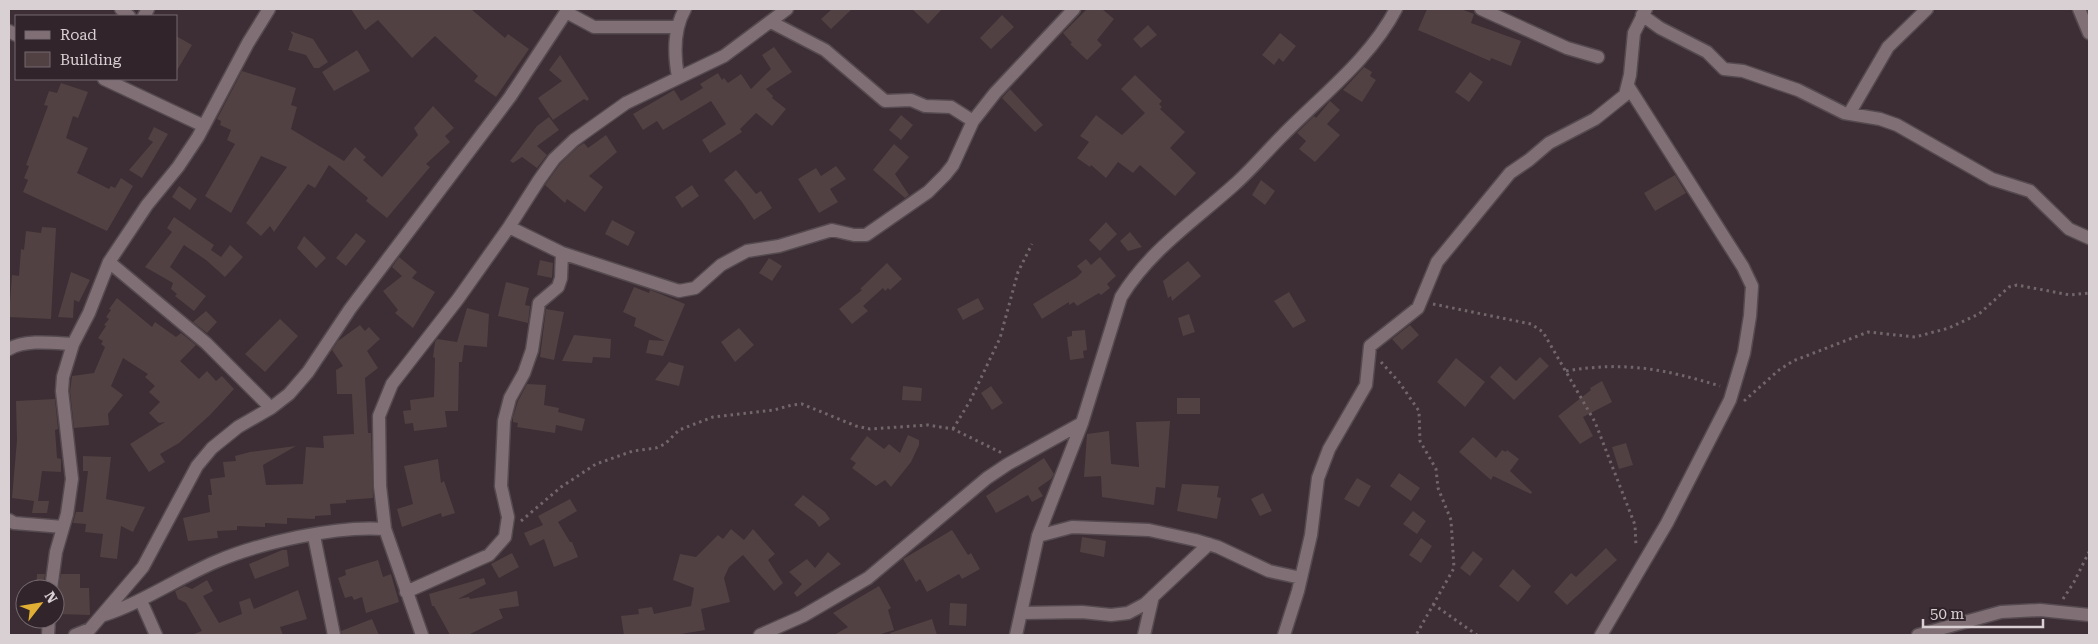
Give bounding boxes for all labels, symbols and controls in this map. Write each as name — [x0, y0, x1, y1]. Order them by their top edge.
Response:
legend — [15, 15, 178, 80]
text: Road — [60, 26, 97, 44]
text: Building — [60, 51, 122, 69]
north arrow — [15, 579, 65, 629]
text: N — [42, 589, 61, 606]
scale bar — [1923, 596, 2043, 628]
text: 50 m — [1930, 605, 1965, 623]

